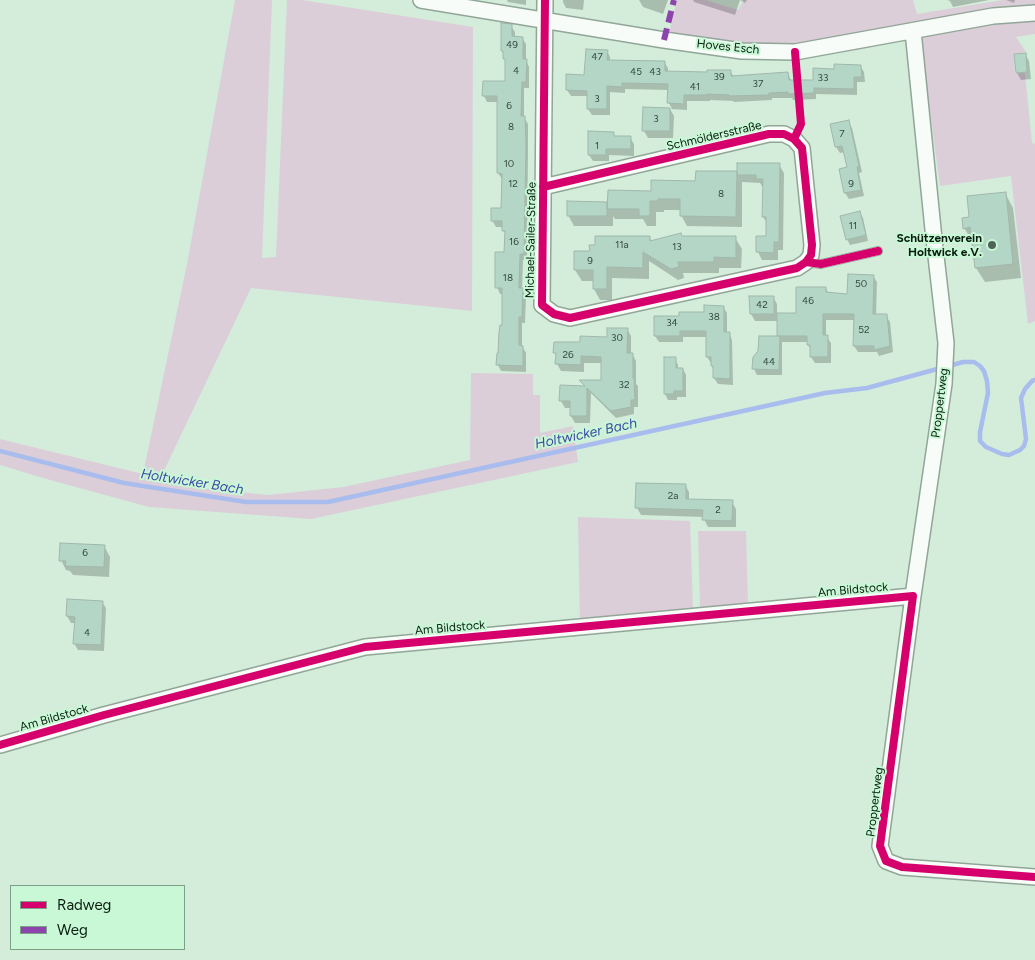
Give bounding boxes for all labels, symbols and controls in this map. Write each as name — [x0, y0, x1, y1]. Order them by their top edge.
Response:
street label: Hoves Esch — [696, 37, 760, 57]
house number: 49 — [506, 39, 518, 51]
house number: 47 — [591, 51, 603, 63]
house number: 4 — [513, 65, 519, 77]
house number: 45 — [630, 66, 642, 78]
house number: 43 — [649, 66, 661, 78]
house number: 39 — [713, 71, 725, 83]
house number: 33 — [818, 72, 828, 84]
house number: 37 — [753, 78, 763, 90]
house number: 41 — [690, 81, 700, 93]
house number: 3 — [594, 93, 600, 105]
house number: 6 — [506, 100, 512, 112]
house number: 3 — [653, 113, 659, 125]
street label: Schmöldersstraße — [665, 118, 763, 154]
house number: 8 — [508, 121, 514, 133]
house number: 7 — [839, 128, 845, 140]
house number: 1 — [595, 140, 599, 152]
house number: 10 — [504, 158, 514, 170]
house number: 12 — [508, 178, 518, 190]
house number: 9 — [848, 178, 854, 190]
street label: Michael-Sailer-Straße — [523, 182, 539, 298]
house number: 8 — [718, 188, 724, 200]
house number: 11 — [849, 220, 857, 232]
place label: Schützenverein Holtwick e.V. — [896, 231, 982, 259]
house number: 16 — [509, 236, 519, 248]
house number: 11a — [615, 239, 629, 251]
marker: Schützenverein Holtwick e.V. — [986, 239, 998, 251]
house number: 13 — [672, 241, 682, 253]
house number: 9 — [587, 255, 593, 267]
house number: 18 — [503, 272, 513, 284]
house number: 50 — [855, 278, 867, 290]
house number: 46 — [802, 295, 814, 307]
house number: 42 — [756, 299, 768, 311]
house number: 38 — [708, 311, 720, 323]
house number: 34 — [666, 317, 678, 329]
house number: 52 — [858, 324, 870, 336]
house number: 30 — [611, 332, 623, 344]
house number: 26 — [562, 349, 574, 361]
house number: 44 — [763, 356, 775, 368]
street label: Proppertweg — [929, 367, 951, 439]
house number: 32 — [618, 379, 630, 391]
water label: Holtwicker Bach — [534, 415, 638, 453]
water label: Holtwicker Bach — [139, 466, 245, 498]
house number: 2a — [668, 490, 678, 502]
house number: 2 — [715, 504, 721, 516]
house number: 6 — [82, 547, 88, 559]
street label: Am Bildstock — [817, 580, 889, 600]
street label: Am Bildstock — [414, 618, 486, 638]
house number: 4 — [84, 627, 90, 639]
street label: Am Bildstock — [18, 701, 90, 735]
street label: Proppertweg — [864, 766, 886, 838]
legend — [10, 885, 185, 950]
text: Radweg — [57, 896, 111, 914]
text: Weg — [57, 921, 88, 939]

